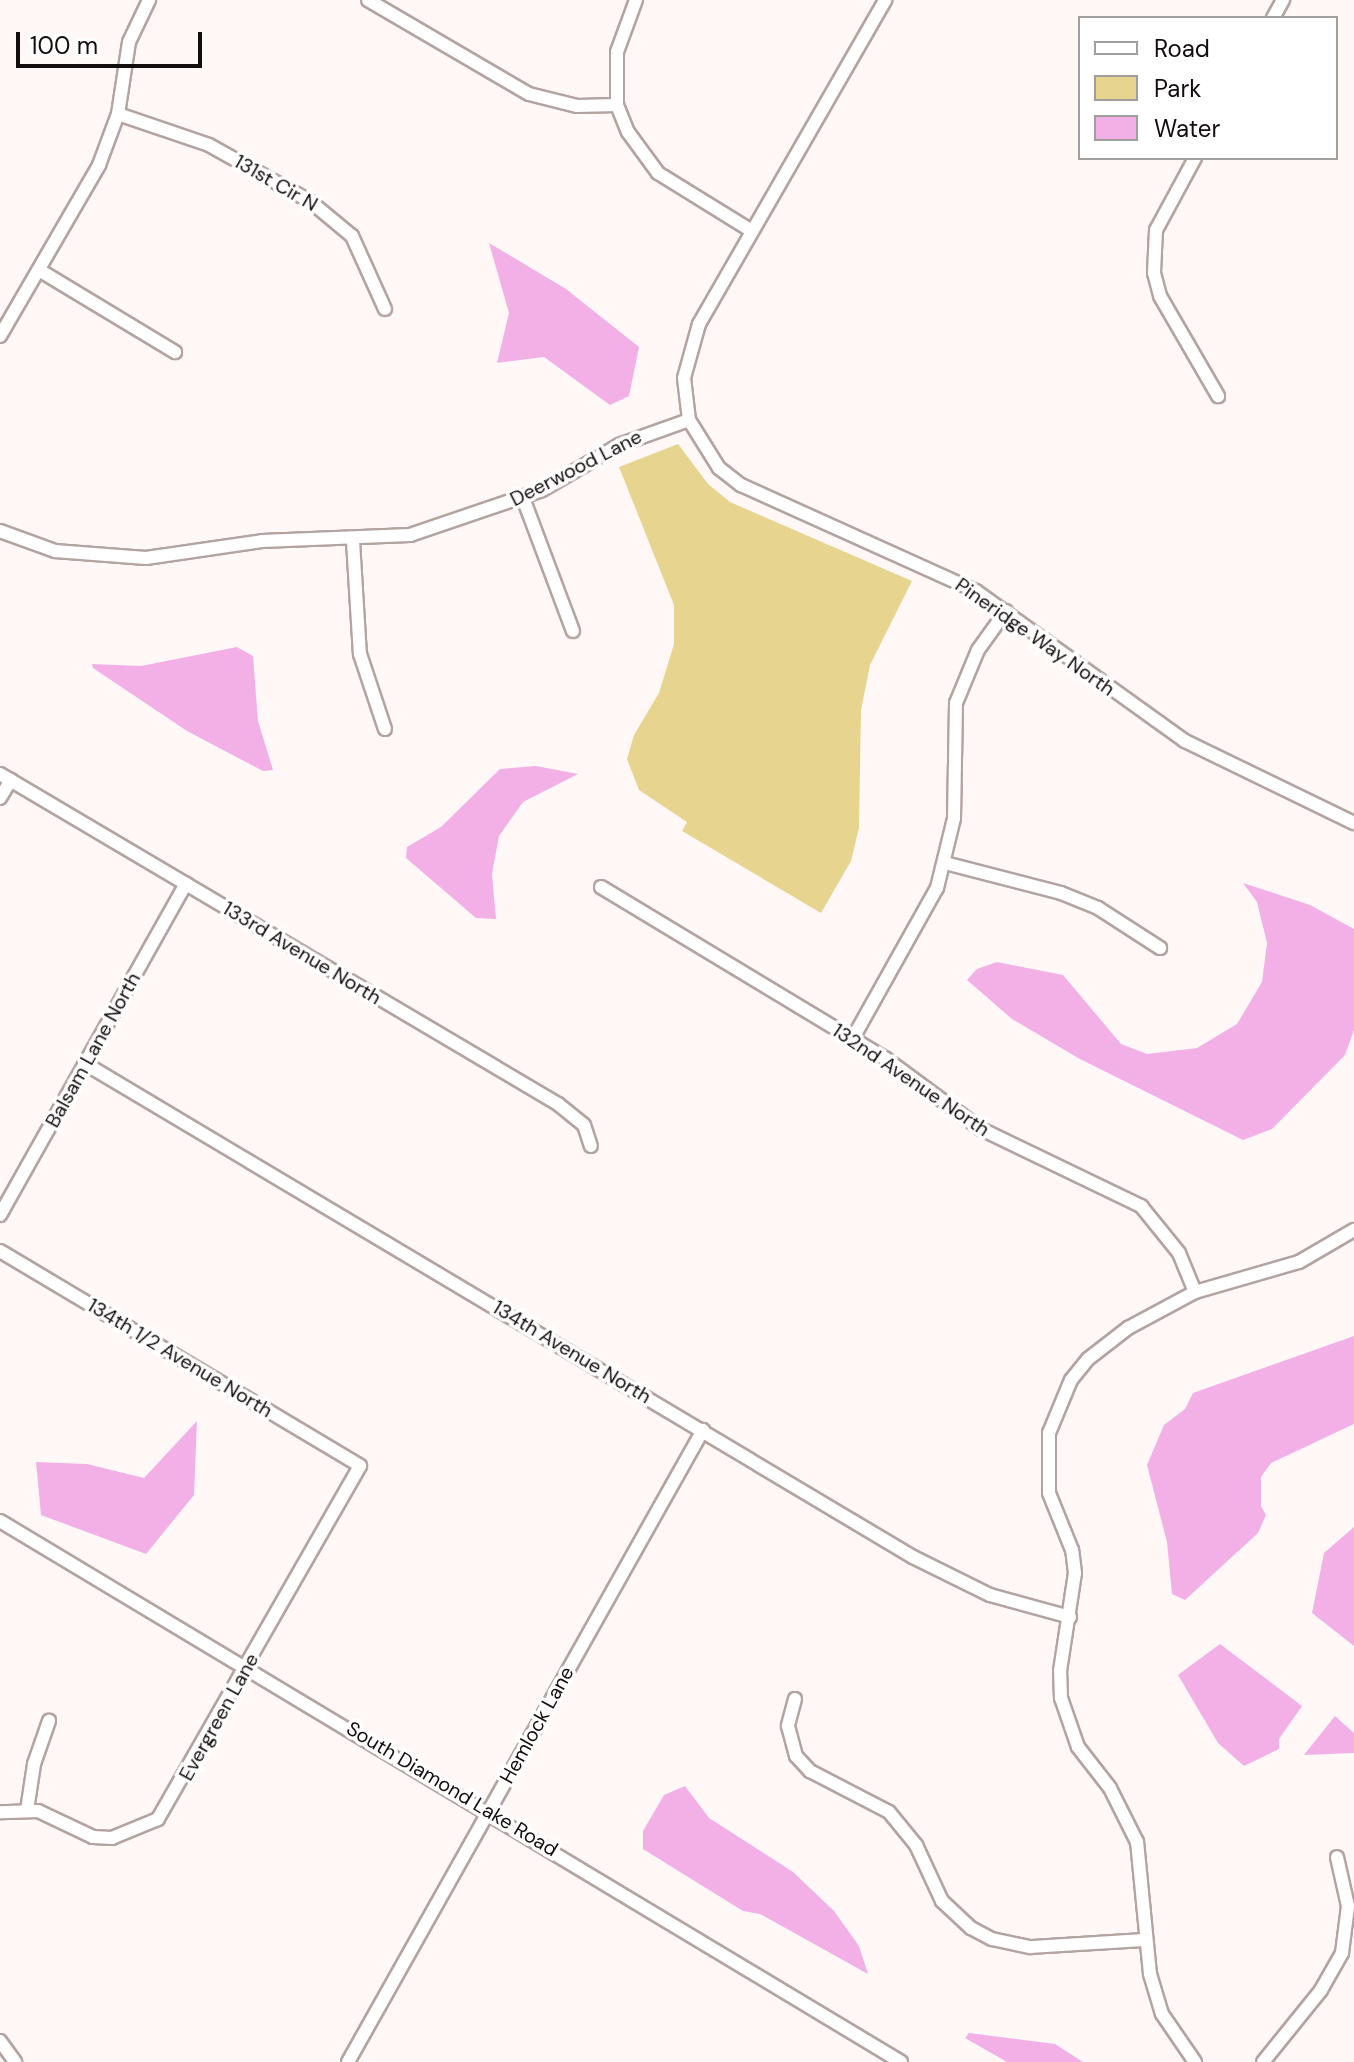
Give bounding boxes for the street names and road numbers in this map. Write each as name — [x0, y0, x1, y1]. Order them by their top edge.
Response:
street label: 131st Cir N — [230, 150, 322, 216]
street label: Deerwood Lane — [506, 424, 646, 512]
street label: Pineridge Way North — [951, 573, 1119, 701]
street label: 133rd Avenue North — [218, 896, 386, 1010]
street label: Balsam Lane North — [40, 968, 146, 1132]
street label: 132nd Avenue North — [828, 1018, 994, 1142]
street label: 134th 1/2 Avenue North — [83, 1293, 277, 1423]
street label: 134th Avenue North — [488, 1295, 656, 1409]
street label: Evergreen Lane — [174, 1649, 264, 1785]
street label: Hemlock Lane — [495, 1662, 579, 1788]
street label: South Diamond Lake Road — [342, 1716, 562, 1862]

